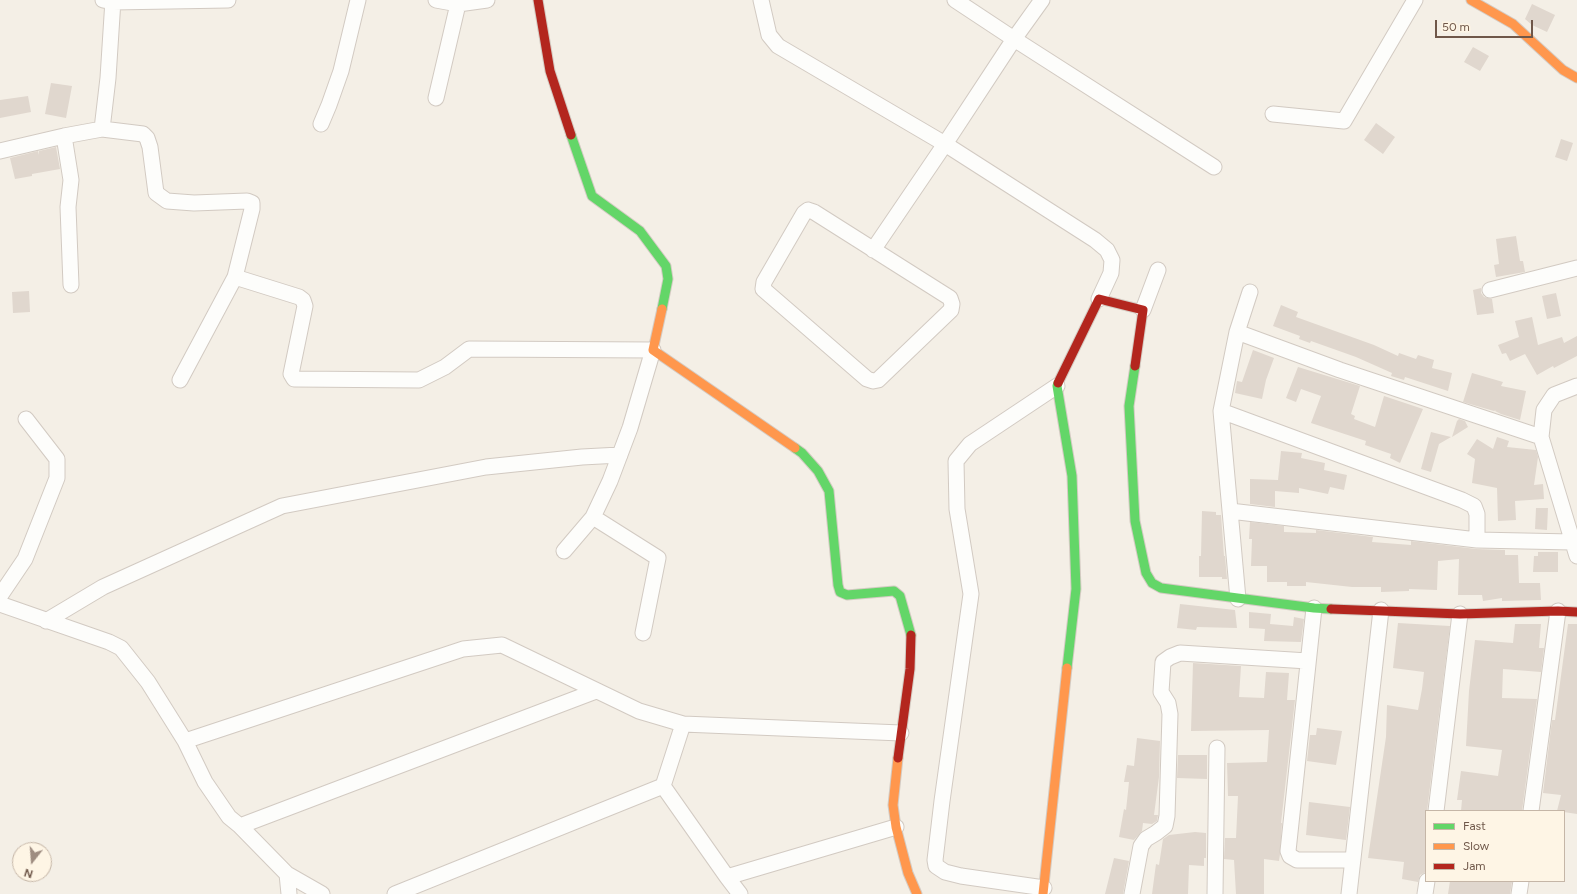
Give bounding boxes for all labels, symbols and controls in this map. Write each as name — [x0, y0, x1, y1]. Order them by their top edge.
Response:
scale bar — [1437, 12, 1535, 38]
text: 50 m — [1442, 20, 1470, 34]
legend — [1425, 810, 1565, 882]
text: Fast — [1463, 819, 1486, 833]
text: Slow — [1463, 839, 1489, 853]
north arrow — [12, 842, 52, 882]
text: Jam — [1463, 859, 1486, 873]
text: N — [23, 866, 35, 880]

